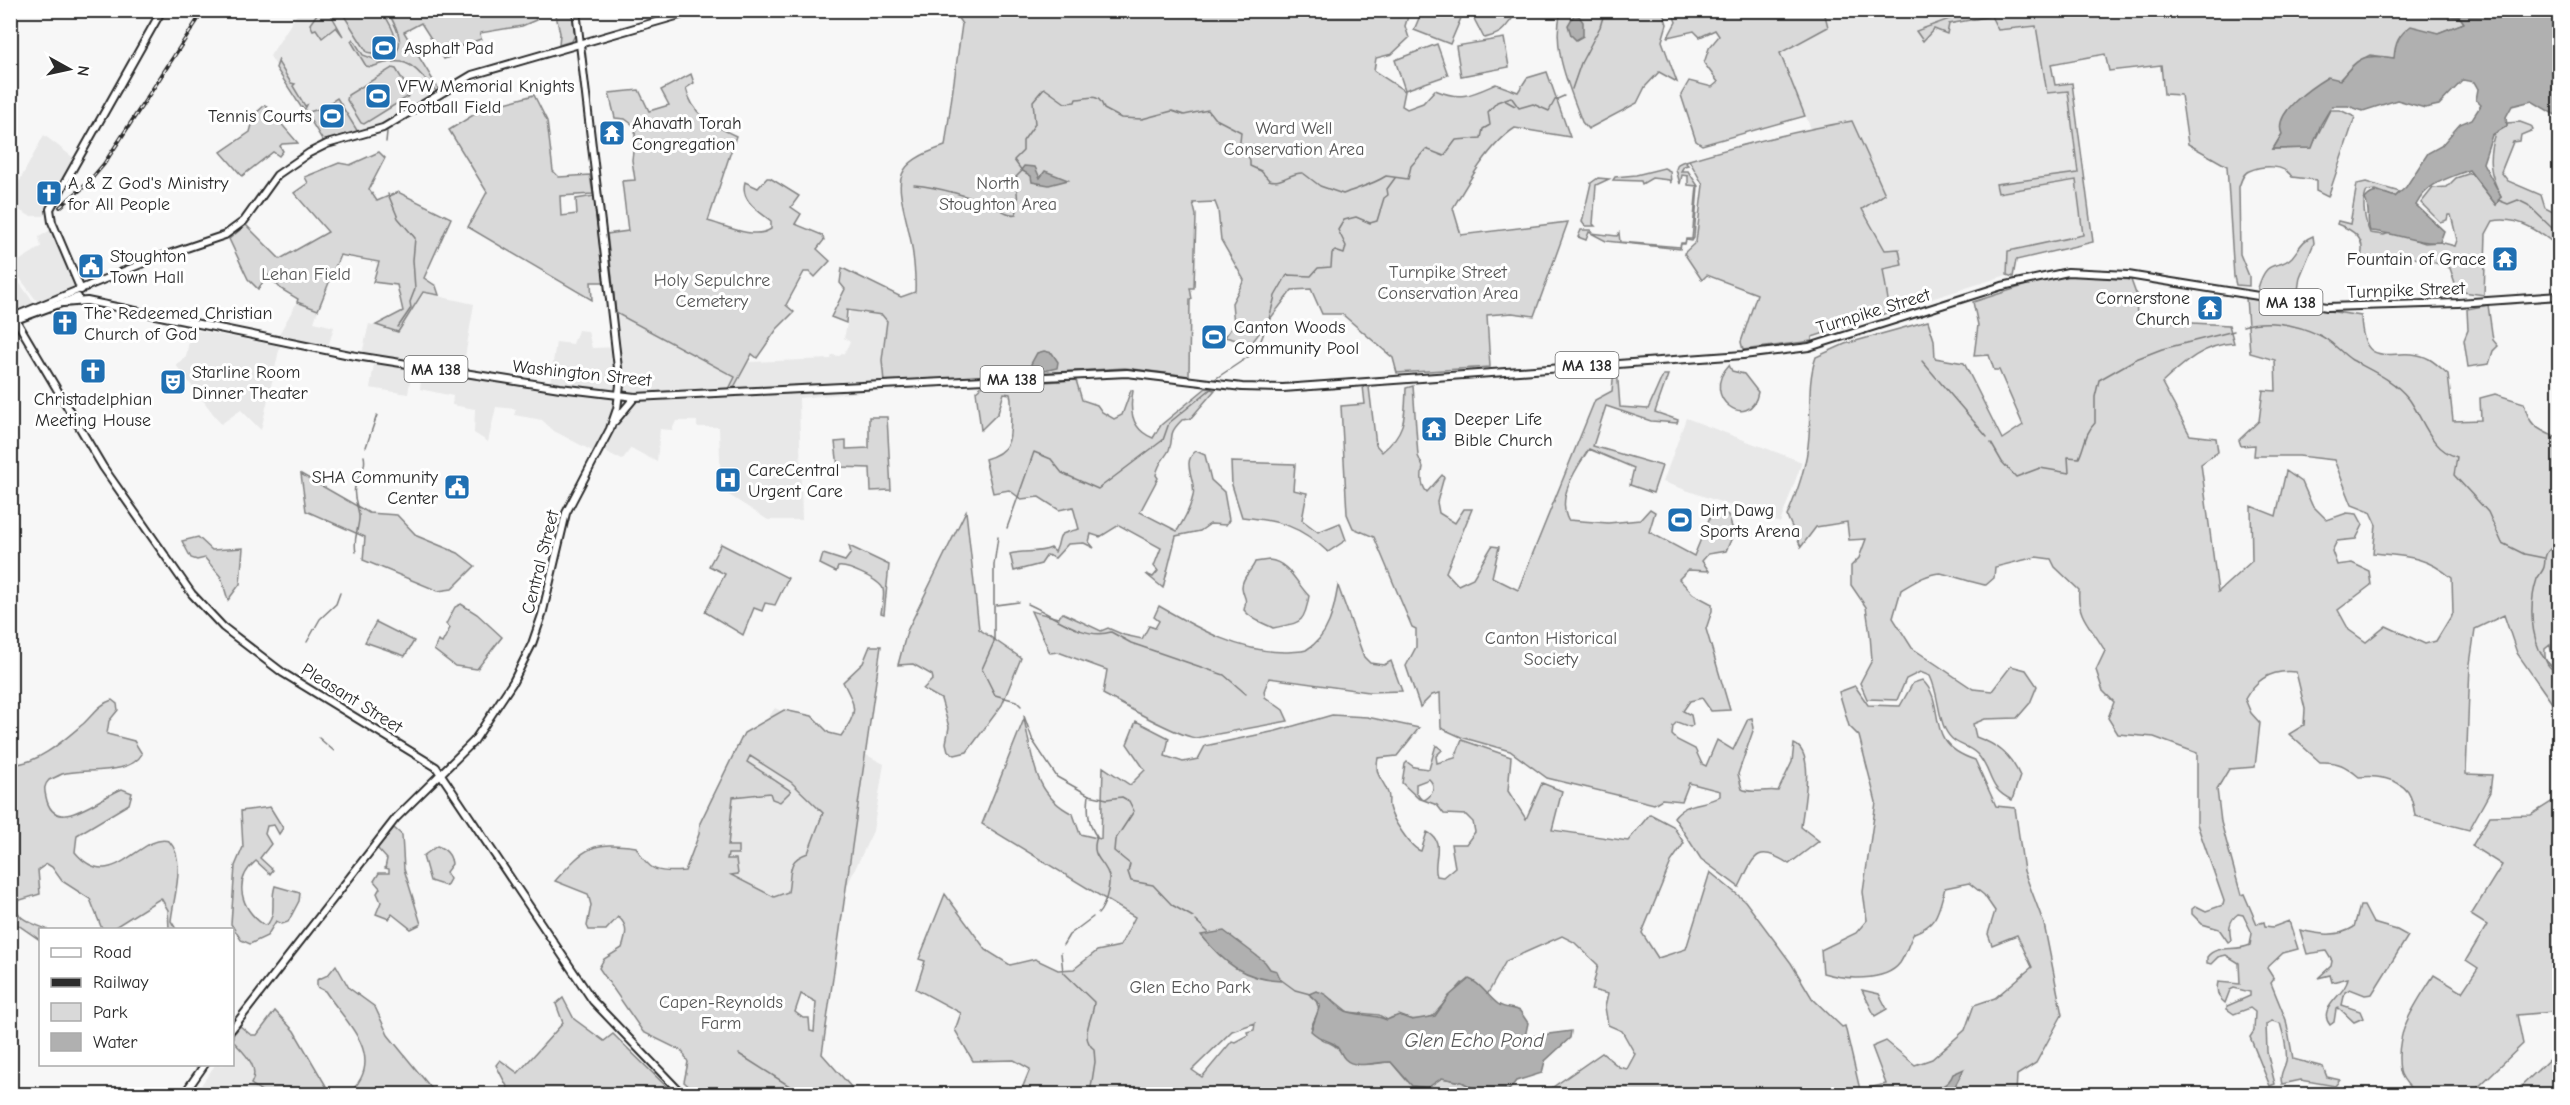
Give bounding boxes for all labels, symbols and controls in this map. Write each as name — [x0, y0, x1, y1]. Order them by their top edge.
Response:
sports icon: Asphalt Pad — [369, 33, 399, 63]
place label: Asphalt Pad — [404, 38, 494, 59]
north arrow — [39, 39, 99, 99]
text: N — [73, 65, 93, 77]
place label: VFW Memorial Knights Football Field — [398, 76, 575, 118]
sports icon: VFW Memorial Knights Football Field — [363, 81, 393, 111]
sports icon: Tennis Courts — [317, 101, 347, 131]
place label: Tennis Courts — [208, 106, 312, 127]
place label: Ahavath Torah Congregation — [632, 113, 742, 155]
temple icon: Ahavath Torah Congregation — [597, 118, 627, 148]
park label: Ward Well Conservation Area — [1224, 118, 1364, 160]
place label: A & Z God's Ministry for All People — [67, 173, 230, 215]
park label: North Stoughton Area — [939, 173, 1057, 215]
church icon: A & Z God's Ministry for All People — [34, 178, 64, 208]
temple icon: Fountain of Grace — [2490, 244, 2520, 274]
place label: Stoughton Town Hall — [110, 246, 187, 288]
place label: Fountain of Grace — [2347, 249, 2486, 270]
public building icon: Stoughton Town Hall — [76, 251, 106, 281]
park label: Turnpike Street Conservation Area — [1378, 262, 1518, 304]
park label: Lehan Field — [261, 264, 351, 285]
park label: Holy Sepulchre Cemetery — [654, 270, 770, 312]
street label: Turnpike Street — [2347, 278, 2466, 303]
street label: Turnpike Street — [1814, 284, 1933, 339]
place label: Cornerstone Church — [2096, 288, 2190, 330]
road number: MA 138 — [2260, 289, 2322, 315]
temple icon: Cornerstone Church — [2195, 293, 2225, 323]
place label: The Redeemed Christian Church of God — [84, 303, 273, 345]
church icon: The Redeemed Christian Church of God — [50, 308, 80, 338]
place label: Canton Woods Community Pool — [1234, 317, 1359, 359]
sports icon: Canton Woods Community Pool — [1199, 322, 1229, 352]
road number: MA 138 — [1556, 352, 1618, 378]
church icon: Christadelphian Meeting House — [78, 356, 108, 386]
road number: MA 138 — [404, 356, 468, 382]
street label: Washington Street — [511, 356, 653, 391]
place label: Starline Room Dinner Theater — [192, 362, 308, 404]
road number: MA 138 — [980, 366, 1044, 392]
theatre icon: Starline Room Dinner Theater — [158, 367, 188, 397]
place label: Christadelphian Meeting House — [34, 389, 152, 431]
place label: Deeper Life Bible Church — [1454, 409, 1553, 451]
temple icon: Deeper Life Bible Church — [1419, 414, 1449, 444]
place label: CareCentral Urgent Care — [748, 460, 843, 502]
hospital icon: CareCentral Urgent Care — [713, 465, 743, 495]
place label: SHA Community Center — [312, 467, 439, 509]
public building icon: SHA Community Center — [442, 472, 472, 502]
place label: Dirt Dawg Sports Arena — [1700, 500, 1800, 542]
sports icon: Dirt Dawg Sports Arena — [1665, 505, 1695, 535]
street label: Central Street — [517, 507, 564, 616]
park label: Canton Historical Society — [1485, 628, 1617, 670]
street label: Pleasant Street — [297, 659, 407, 738]
legend — [39, 928, 234, 1066]
text: Road — [93, 942, 132, 963]
text: Railway — [93, 972, 150, 993]
park label: Glen Echo Park — [1130, 977, 1251, 998]
park label: Capen-Reynolds Farm — [659, 992, 783, 1034]
text: Park — [93, 1002, 128, 1023]
water label: Glen Echo Pond — [1404, 1029, 1545, 1052]
text: Water — [93, 1032, 138, 1053]

